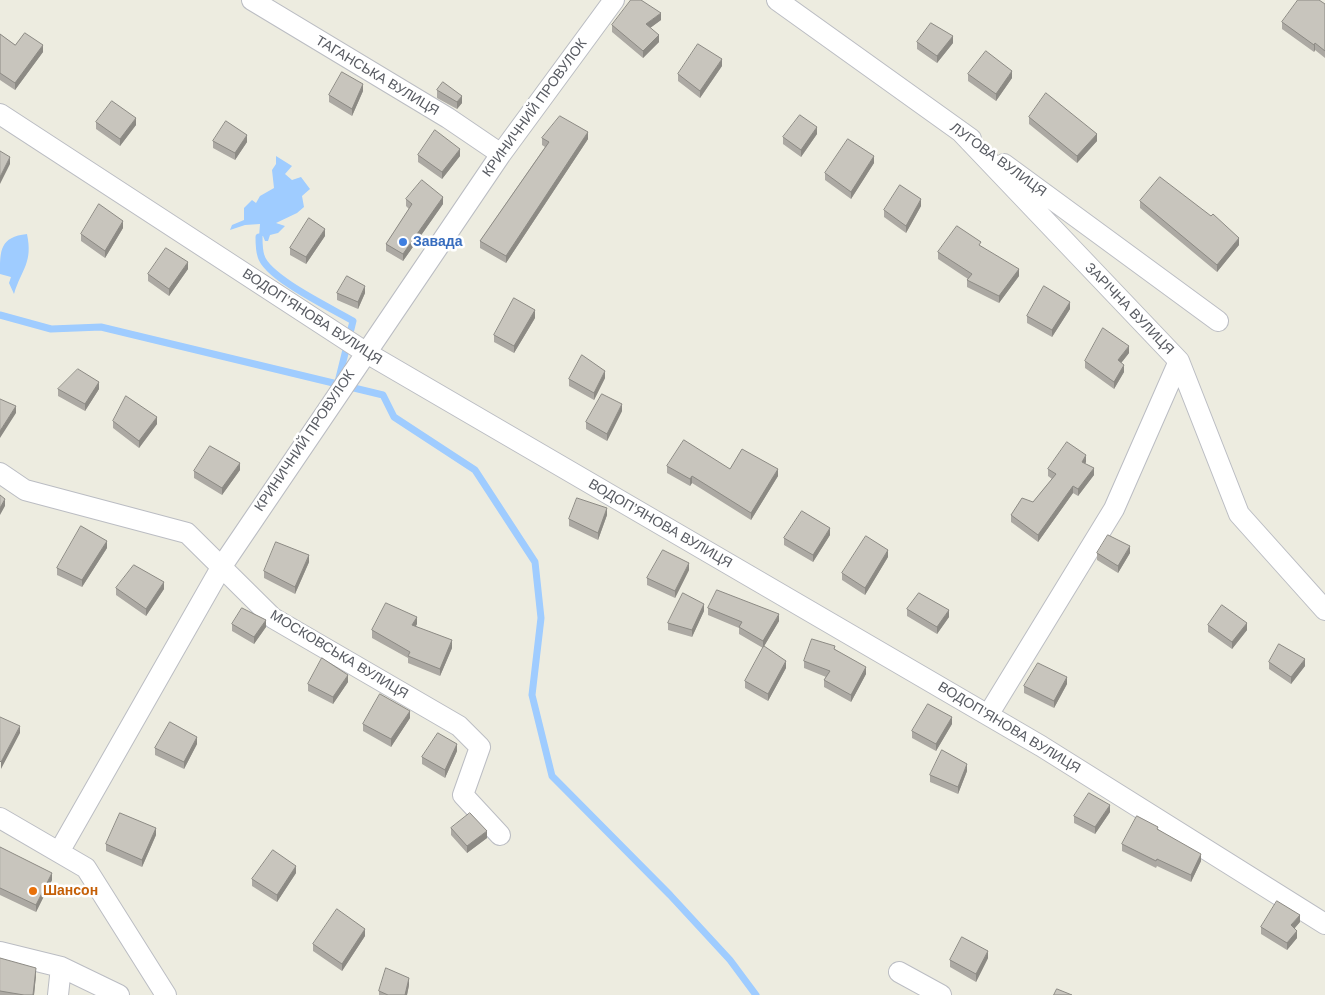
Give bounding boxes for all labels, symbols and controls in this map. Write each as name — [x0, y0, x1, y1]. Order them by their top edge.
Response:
street label: ТАГАНСЬКА ВУЛИЦЯ — [312, 32, 442, 120]
street label: КРИНИЧНИЙ ПРОВУЛОК — [479, 36, 591, 180]
street label: ЛУГОВА ВУЛИЦЯ — [947, 119, 1049, 201]
place label: Завада — [413, 234, 462, 250]
marker: Завада — [397, 236, 409, 248]
street label: ЗАРІЧНА ВУЛИЦЯ — [1081, 260, 1177, 358]
street label: ВОДОП’ЯНОВА ВУЛИЦЯ — [239, 266, 385, 368]
street label: КРИНИЧНИЙ ПРОВУЛОК — [251, 367, 359, 515]
street label: ВОДОП’ЯНОВА ВУЛИЦЯ — [585, 476, 735, 572]
street label: МОСКОВСЬКА ВУЛИЦЯ — [267, 607, 411, 703]
street label: ВОДОП’ЯНОВА ВУЛИЦЯ — [935, 679, 1083, 777]
place label: Шансон — [43, 883, 98, 899]
marker: Шансон — [27, 885, 39, 897]

